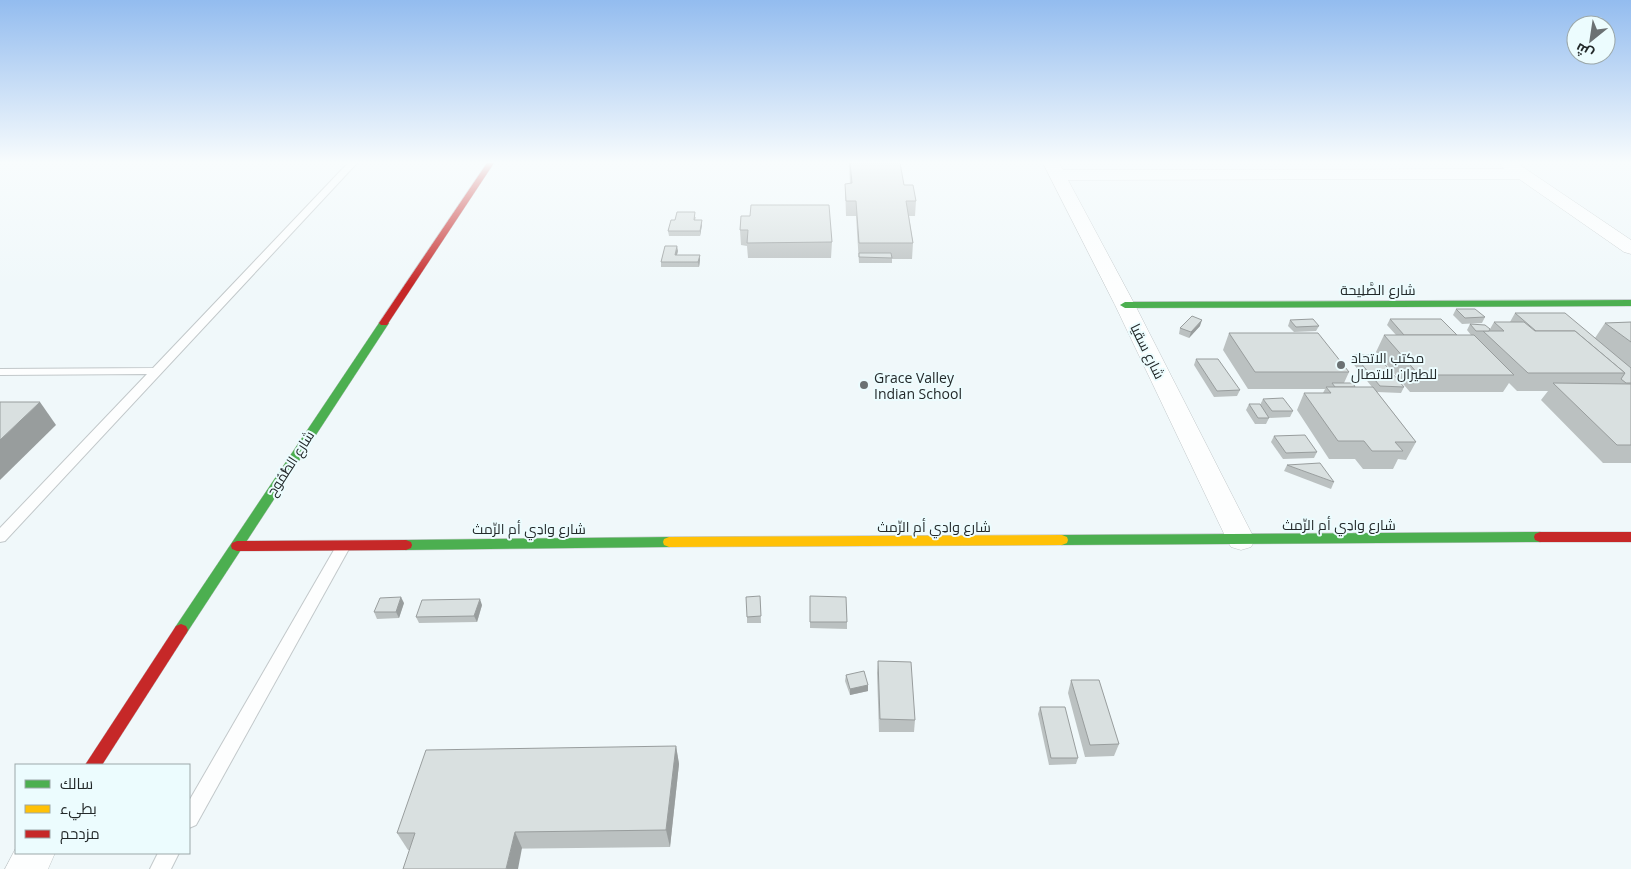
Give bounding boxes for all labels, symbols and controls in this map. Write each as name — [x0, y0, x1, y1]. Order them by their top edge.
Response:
north arrow — [1566, 15, 1616, 65]
text: ش — [1572, 39, 1597, 64]
street label: شارع الصَّلِيحة — [1340, 280, 1416, 299]
street label: شارع سقيا — [1126, 320, 1170, 382]
place label: مكتب الاتحاد للطيران للاتصال — [1351, 348, 1437, 383]
marker: مكتب الاتحاد للطيران للاتصال — [1335, 359, 1347, 371]
place label: Grace Valley Indian School — [874, 368, 962, 403]
marker: Grace Valley Indian School — [858, 379, 870, 391]
street label: شارع الطُّمُوح — [262, 427, 318, 499]
street label: شارع وادِي أم الرِّمث — [1282, 515, 1396, 537]
street label: شارع وادِي أم الرِّمث — [877, 517, 991, 539]
street label: شارع وادِي أم الرِّمث — [472, 519, 586, 541]
legend — [15, 764, 190, 854]
text: سالك — [60, 773, 93, 793]
text: بطيء — [60, 798, 97, 821]
text: مزدحم — [60, 823, 100, 844]

